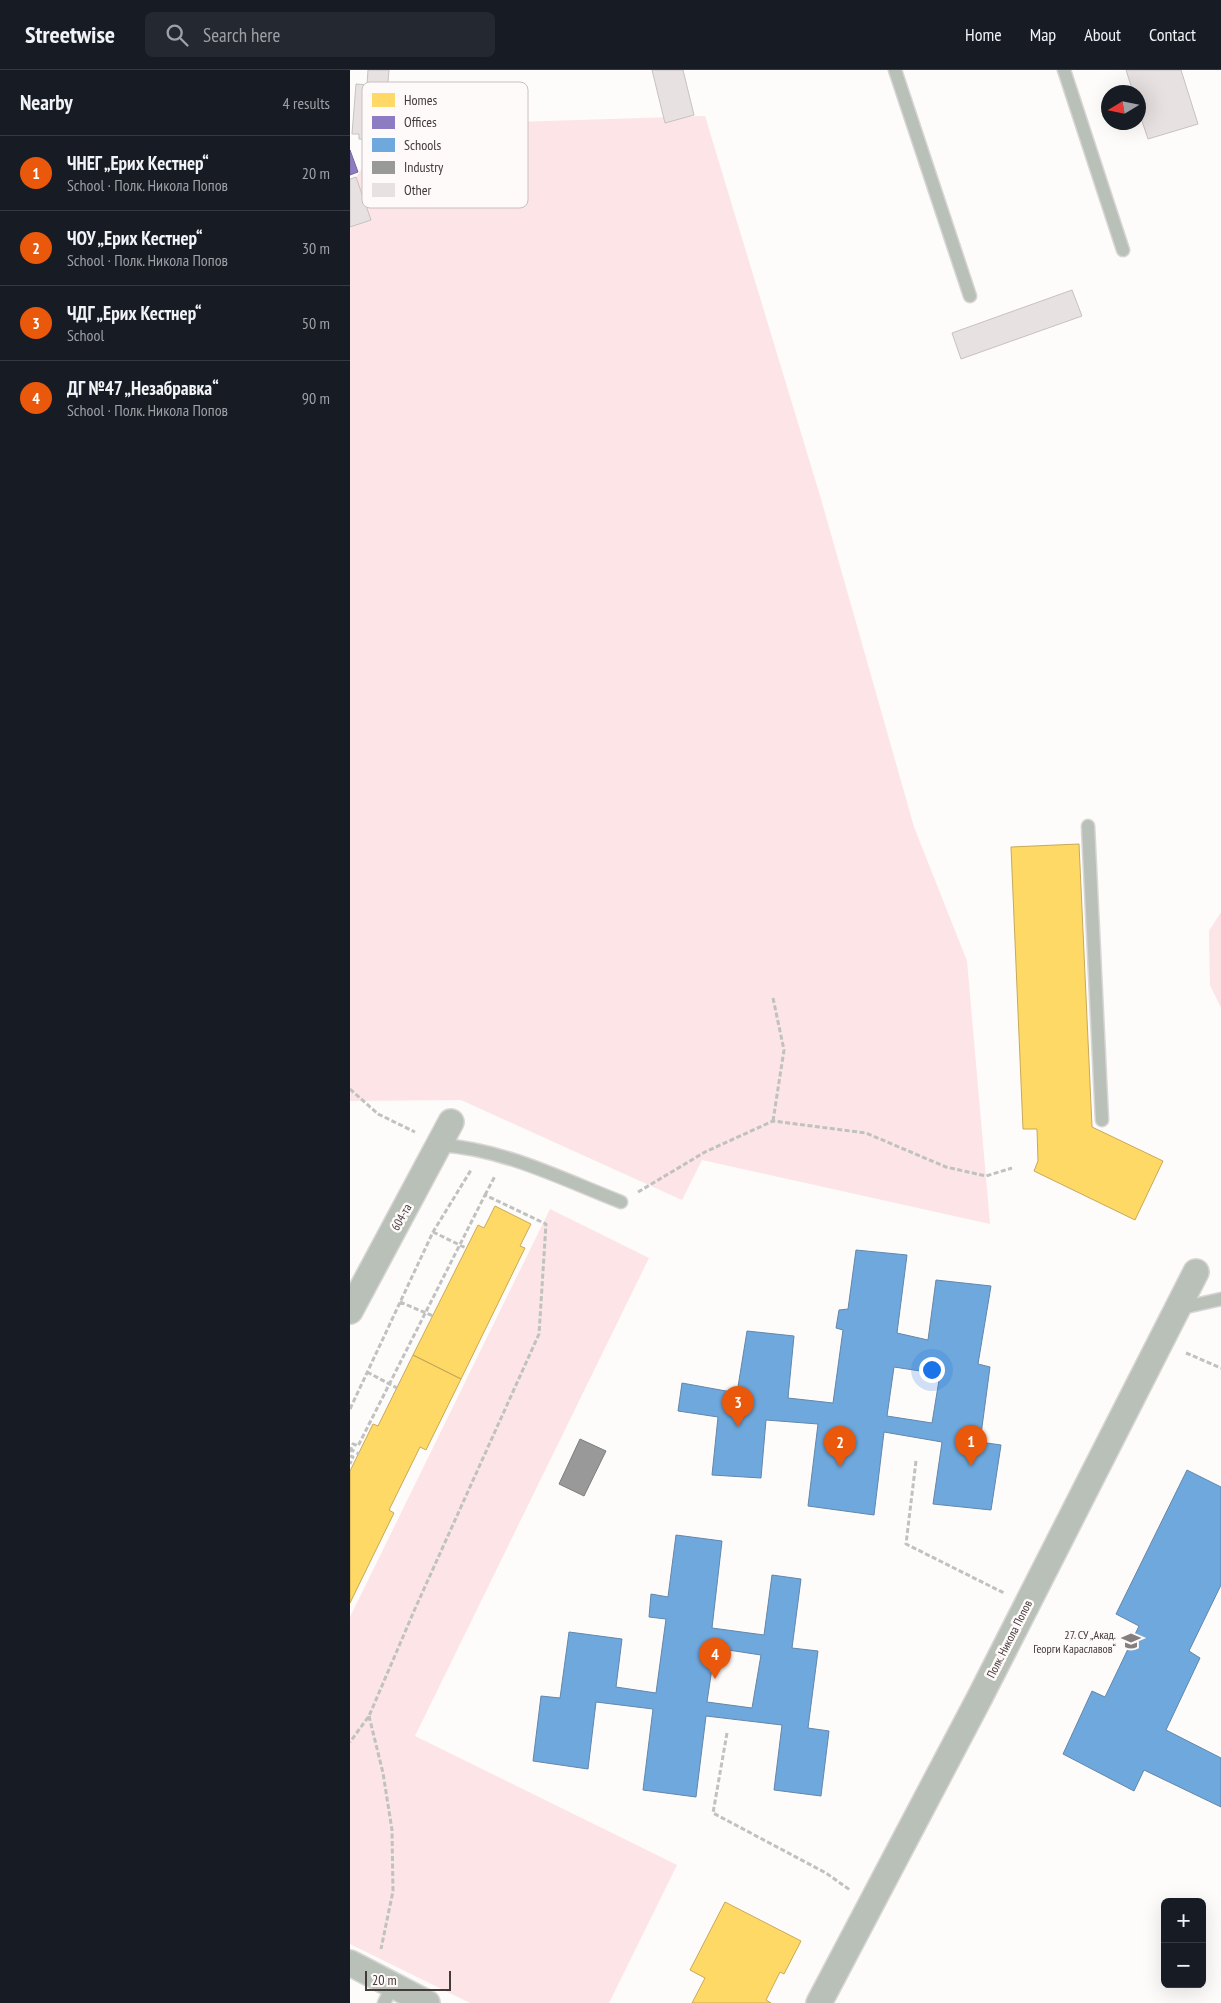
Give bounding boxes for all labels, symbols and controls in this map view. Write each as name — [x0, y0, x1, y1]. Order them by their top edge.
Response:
search box — [145, 12, 495, 57]
text: Streetwise — [25, 19, 115, 50]
icon: search — [163, 21, 191, 49]
text: Search here — [203, 23, 280, 47]
text: Home — [965, 23, 1002, 46]
text: Map — [1030, 23, 1056, 46]
text: About — [1084, 23, 1121, 46]
text: Contact — [1149, 23, 1196, 46]
legend — [362, 82, 528, 208]
north arrow — [1101, 85, 1146, 130]
text: Nearby — [20, 89, 73, 116]
text: Homes — [404, 91, 437, 109]
text: 4 results — [283, 93, 330, 113]
text: Offices — [404, 113, 437, 131]
text: Schools — [404, 136, 441, 154]
text: ЧНЕГ „Ерих Кестнер“ — [67, 151, 209, 175]
text: Industry — [404, 158, 444, 176]
text: 1 — [32, 163, 40, 183]
text: 20 m — [302, 163, 330, 183]
text: School · Полк. Никола Попов — [67, 175, 228, 195]
text: Other — [404, 181, 431, 199]
text: ЧОУ „Ерих Кестнер“ — [67, 226, 202, 250]
text: 2 — [32, 238, 40, 258]
text: 30 m — [302, 238, 330, 258]
text: School · Полк. Никола Попов — [67, 250, 228, 270]
text: ЧДГ „Ерих Кестнер“ — [67, 301, 201, 325]
text: 3 — [32, 313, 40, 333]
text: 50 m — [302, 313, 330, 333]
text: School — [67, 325, 104, 345]
text: ДГ №47 „Незабравка“ — [67, 376, 219, 400]
text: 4 — [32, 388, 40, 408]
text: 90 m — [302, 388, 330, 408]
text: School · Полк. Никола Попов — [67, 400, 228, 420]
street label: 604-та — [388, 1201, 414, 1233]
your location — [919, 1357, 945, 1383]
pin: 3 — [722, 1386, 754, 1427]
pin: 1 — [955, 1425, 987, 1466]
pin: 2 — [824, 1426, 856, 1467]
street label: Полк. Никола Попов — [983, 1597, 1035, 1680]
place label: 27. СУ „Акад. Георги Караславов“ — [1033, 1627, 1117, 1656]
school or university icon: 27. СУ „Акад. Георги Караславов“ — [1120, 1630, 1142, 1652]
pin: 4 — [699, 1638, 731, 1679]
map controls — [1161, 1898, 1206, 1988]
button: + — [1161, 1898, 1206, 1943]
button: − — [1161, 1943, 1206, 1988]
scale bar — [365, 1968, 451, 1991]
text: 20 m — [372, 1971, 397, 1989]

